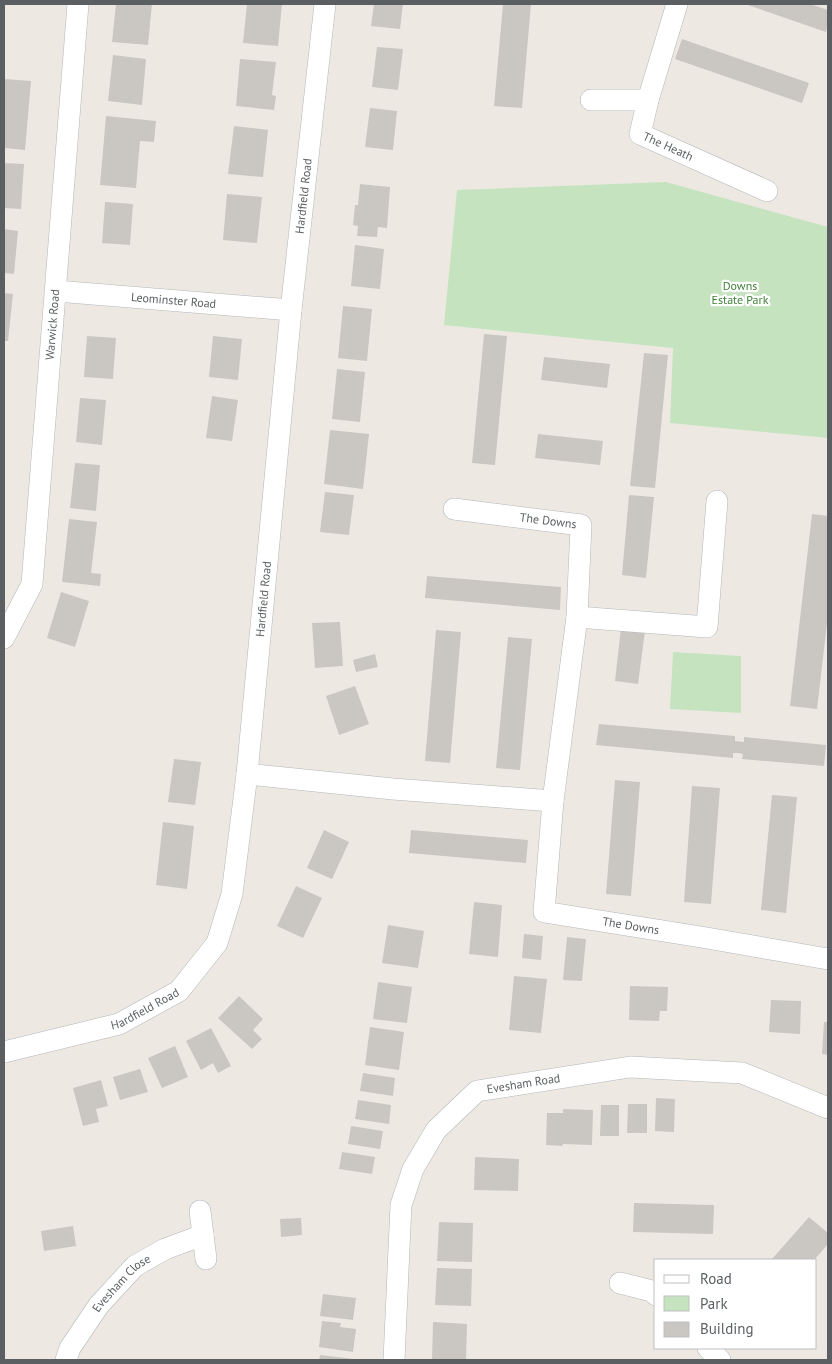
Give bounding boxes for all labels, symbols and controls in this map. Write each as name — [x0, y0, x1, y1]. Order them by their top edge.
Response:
street label: The Heath — [641, 128, 696, 164]
street label: Hardfield Road — [292, 157, 315, 234]
park label: Downs Estate Park — [712, 278, 769, 307]
street label: Warwick Road — [42, 289, 62, 361]
street label: Leominster Road — [131, 289, 217, 311]
street label: The Downs — [519, 509, 578, 531]
street label: Hardfield Road — [252, 561, 274, 637]
street label: The Downs — [602, 913, 660, 937]
street label: Hardfield Road — [109, 984, 182, 1033]
street label: Evesham Road — [486, 1070, 561, 1096]
street label: Evesham Close — [89, 1251, 153, 1315]
legend — [654, 1259, 817, 1349]
text: Road — [700, 1269, 732, 1288]
text: Park — [700, 1294, 728, 1313]
text: Building — [700, 1319, 754, 1338]

